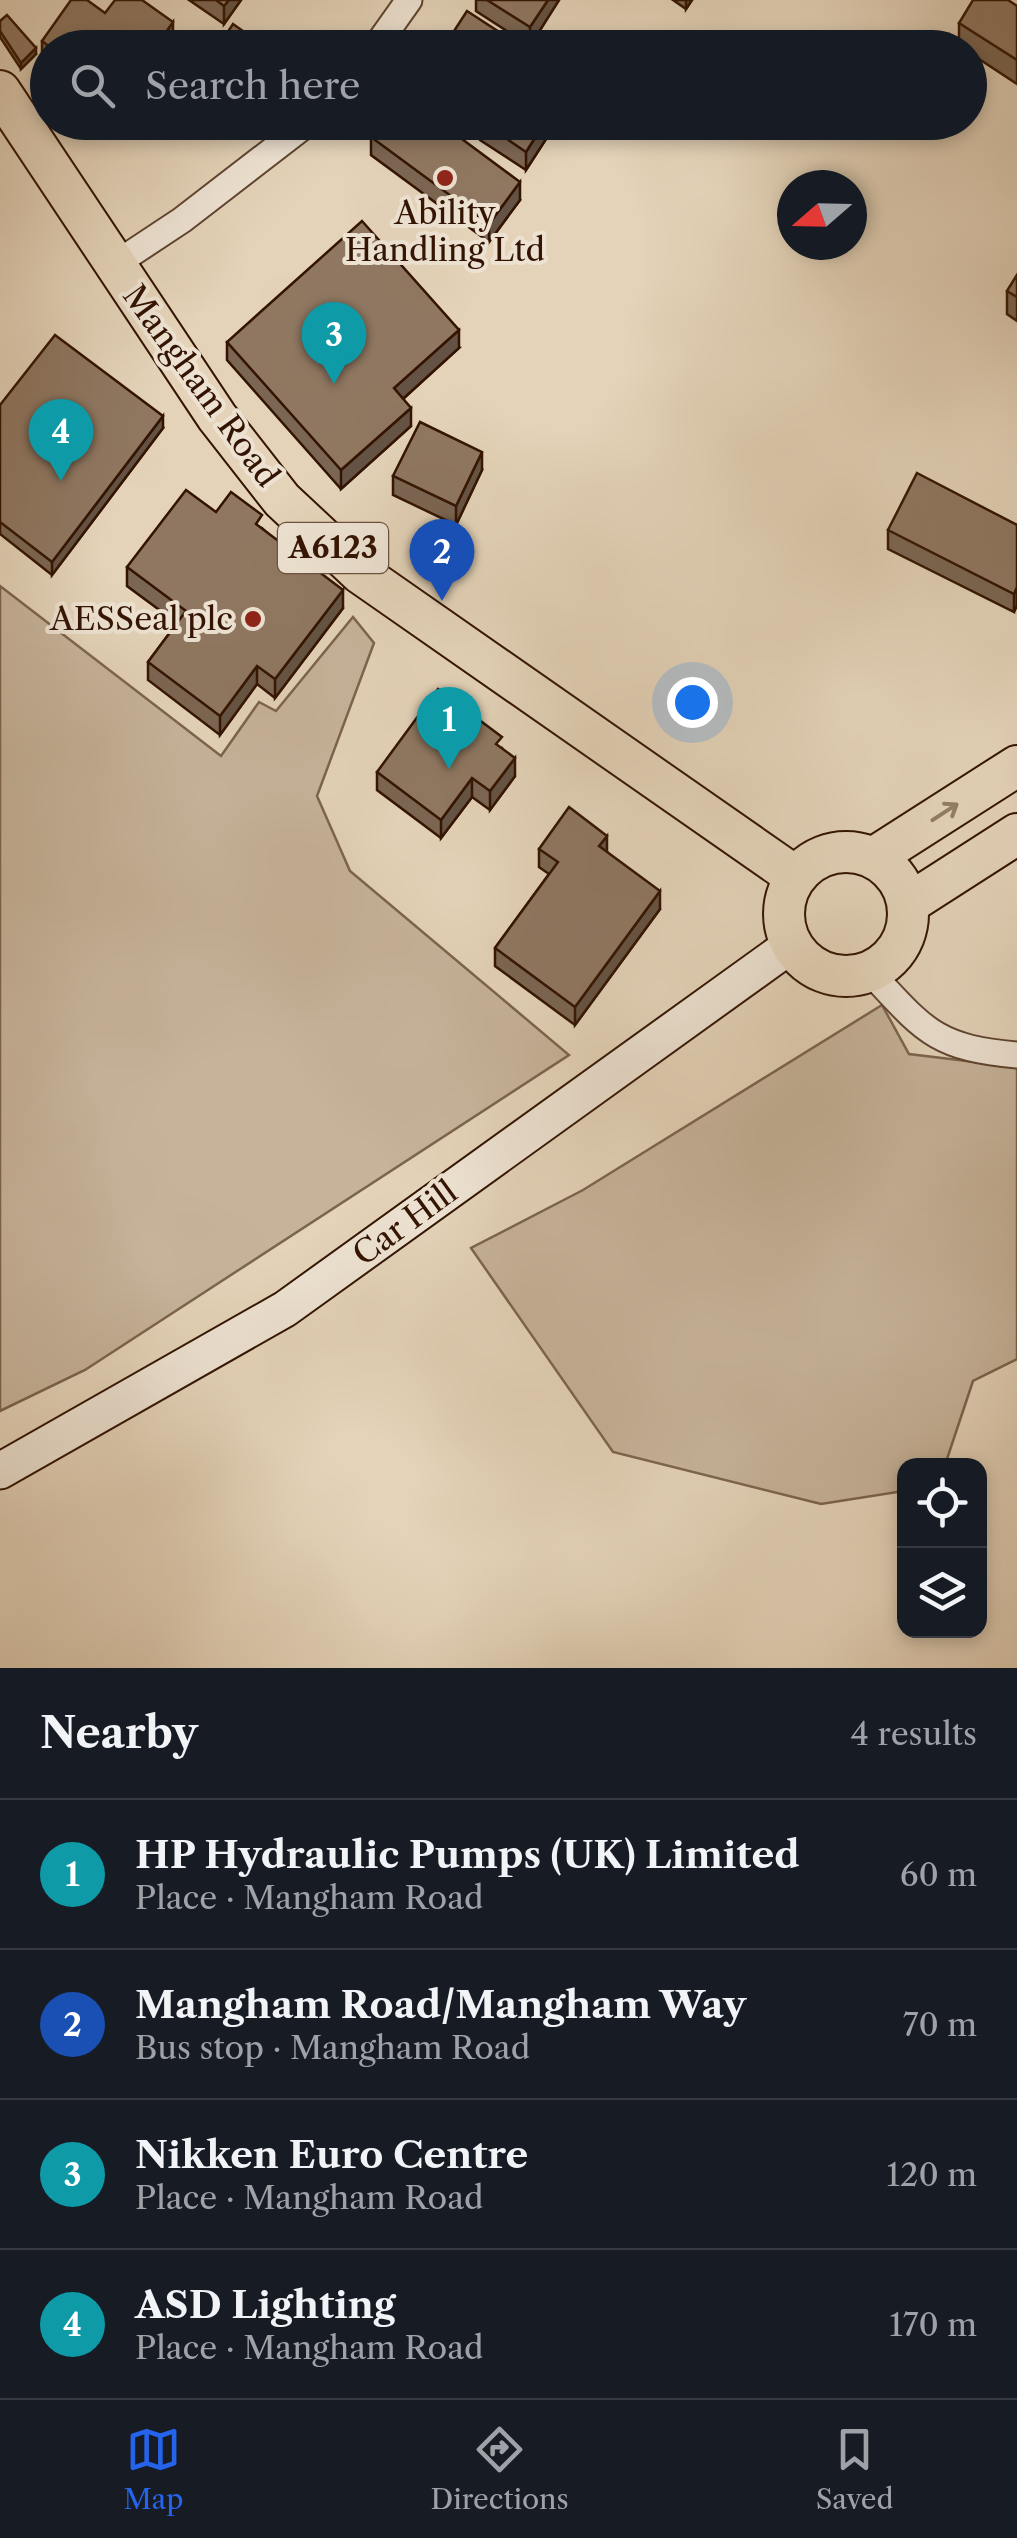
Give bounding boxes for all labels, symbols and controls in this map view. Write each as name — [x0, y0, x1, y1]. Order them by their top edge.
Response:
search box — [30, 30, 987, 140]
icon: search — [65, 58, 120, 113]
text: Search here — [145, 62, 360, 109]
marker: Ability Handling Ltd — [434, 167, 456, 189]
north arrow — [777, 170, 867, 260]
place label: Ability Handling Ltd — [345, 193, 545, 269]
street label: Mangham Road — [115, 277, 288, 494]
pin: 3 — [302, 302, 366, 384]
pin: 4 — [28, 398, 94, 481]
pin: 2 — [410, 518, 474, 601]
road number: A6123 — [278, 523, 388, 573]
place label: AESSeal plc — [49, 599, 233, 638]
marker: AESSeal plc — [242, 608, 264, 630]
your location — [667, 677, 718, 728]
pin: 1 — [416, 686, 482, 769]
one-way arrow — [930, 802, 959, 822]
street label: Car Hill — [345, 1172, 464, 1273]
map controls — [897, 1458, 987, 1638]
button: locate — [897, 1458, 987, 1548]
button: layers — [897, 1548, 987, 1638]
text: Nearby — [40, 1707, 198, 1759]
text: 4 results — [851, 1714, 977, 1753]
text: HP Hydraulic Pumps (UK) Limited — [135, 1831, 800, 1878]
text: 1 — [65, 1855, 80, 1894]
text: 60 m — [900, 1855, 977, 1894]
text: Place · Mangham Road — [135, 1878, 484, 1917]
text: Mangham Road/Mangham Way — [135, 1981, 746, 2028]
text: 2 — [63, 2005, 82, 2044]
text: 70 m — [903, 2005, 977, 2044]
text: Bus stop · Mangham Road — [135, 2028, 530, 2067]
text: Nikken Euro Centre — [135, 2131, 528, 2178]
text: 3 — [63, 2155, 82, 2194]
text: 120 m — [887, 2155, 977, 2194]
text: Place · Mangham Road — [135, 2178, 484, 2217]
text: ASD Lighting — [135, 2281, 396, 2328]
text: 4 — [63, 2305, 82, 2344]
text: 170 m — [889, 2305, 977, 2344]
text: Place · Mangham Road — [135, 2328, 484, 2367]
tab: Map — [123, 2422, 184, 2516]
tab: Directions — [430, 2422, 569, 2516]
tab: Saved — [816, 2422, 894, 2516]

